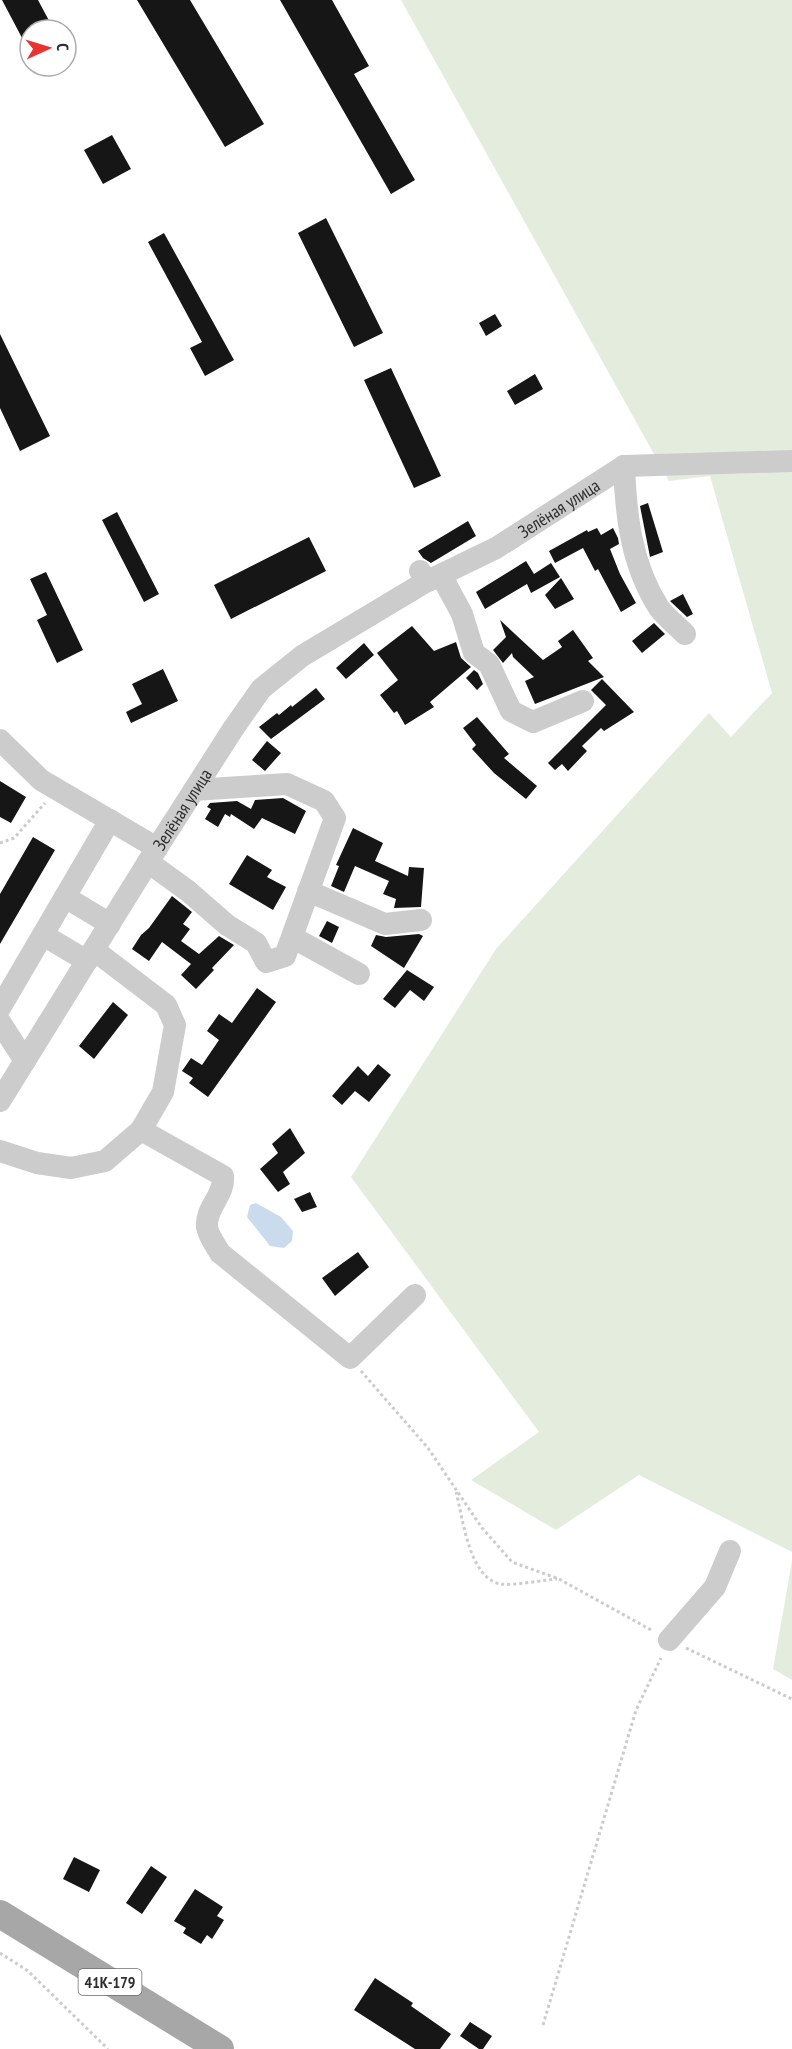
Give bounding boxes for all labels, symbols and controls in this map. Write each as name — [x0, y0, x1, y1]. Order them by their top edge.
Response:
north arrow — [18, 18, 78, 78]
text: С — [53, 43, 73, 52]
street label: Зелёная улица — [514, 473, 604, 542]
street label: Зелёная улица — [147, 764, 216, 854]
road number: 41К-179 — [78, 1969, 142, 1995]

